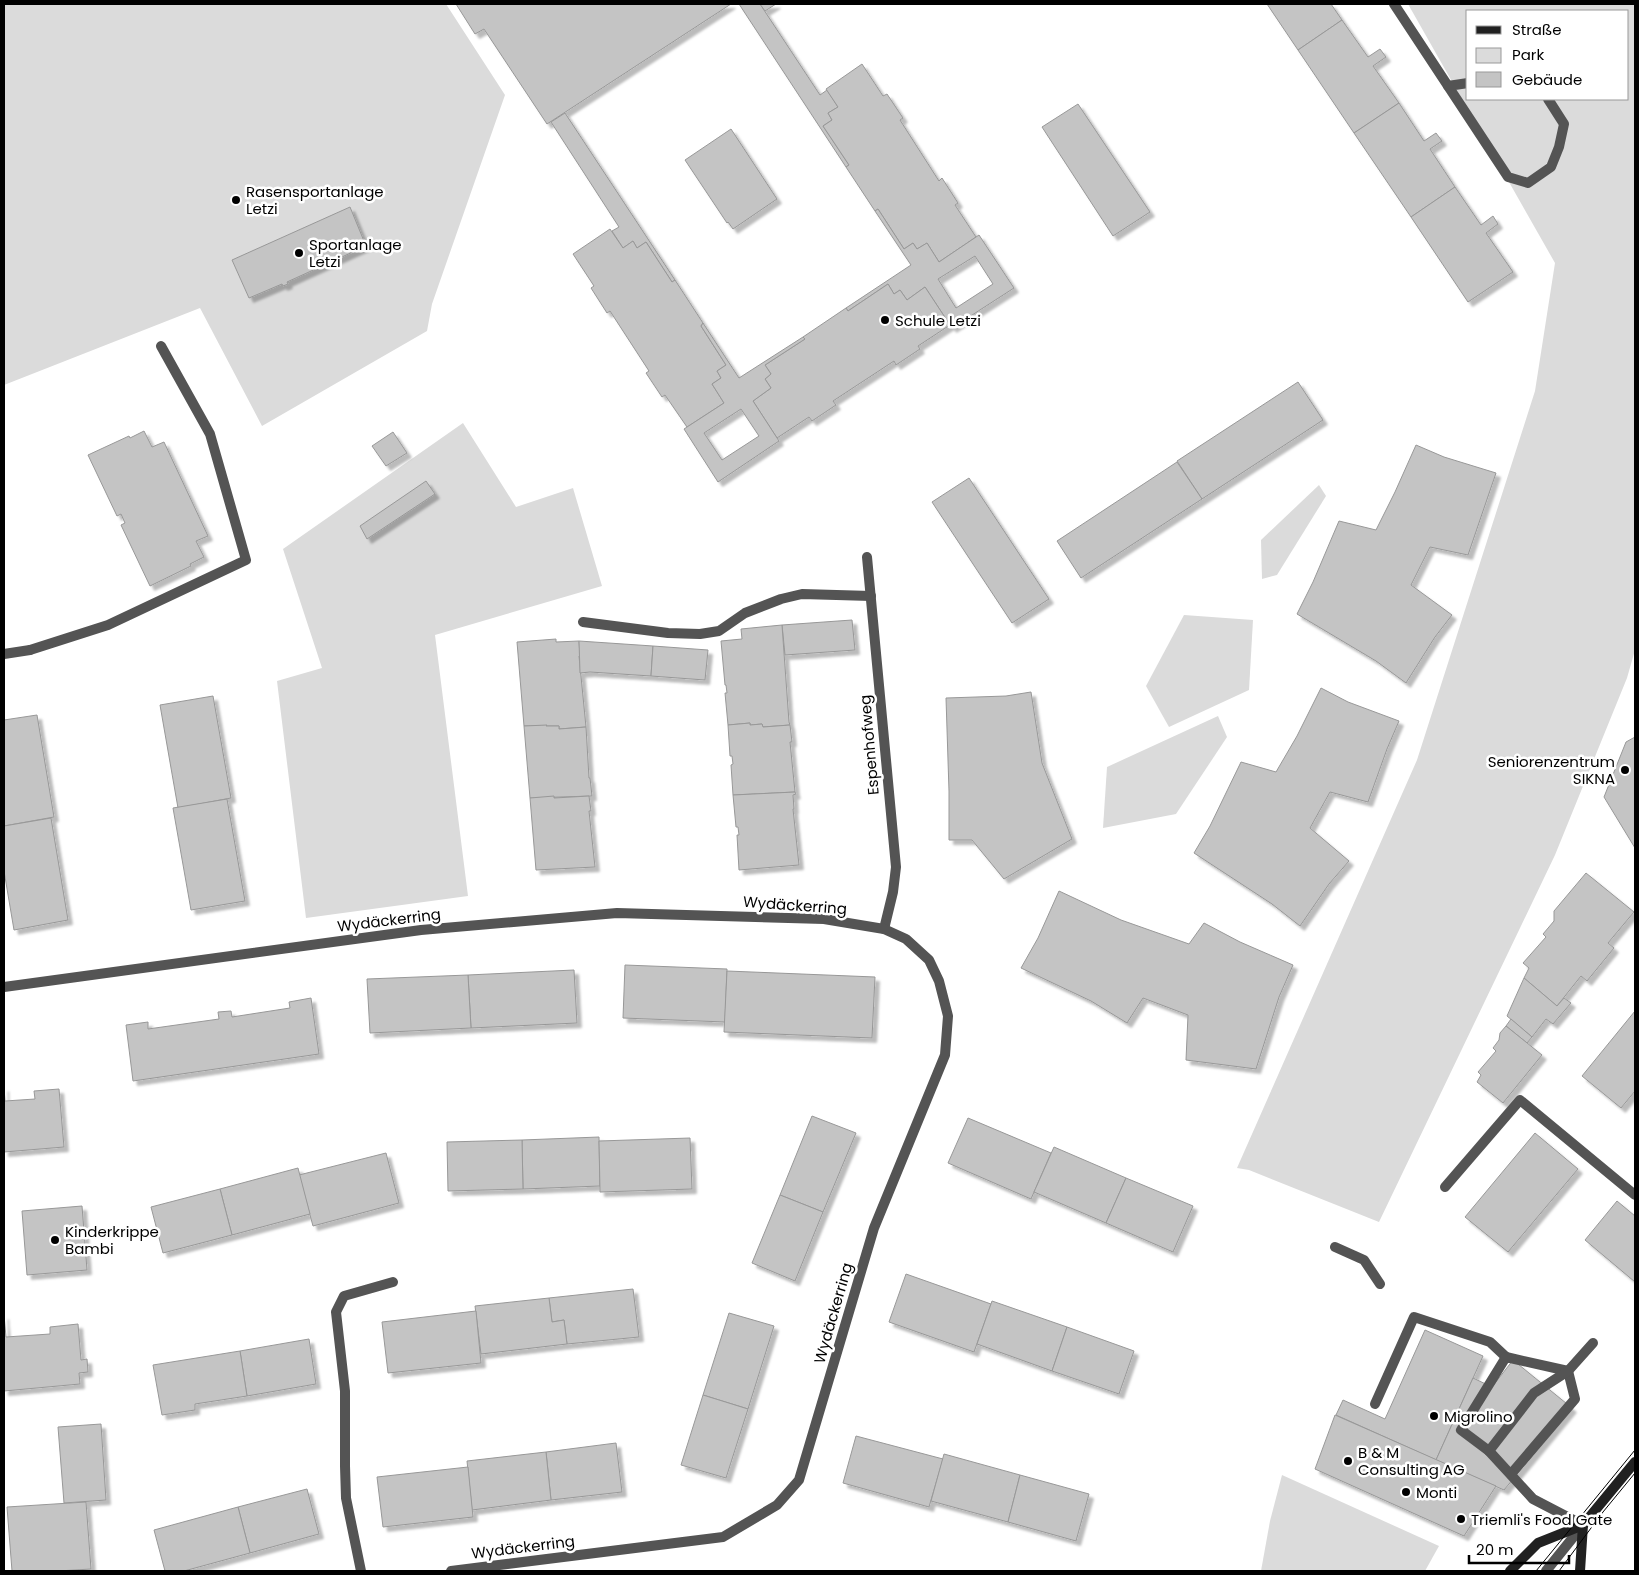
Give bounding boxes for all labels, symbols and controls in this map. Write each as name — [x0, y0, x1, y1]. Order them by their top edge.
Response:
legend — [1466, 10, 1629, 100]
text: Straße — [1512, 19, 1562, 40]
text: Park — [1512, 44, 1544, 65]
text: Gebäude — [1512, 69, 1582, 90]
place label: Rasensportanlage Letzi — [246, 181, 384, 219]
marker: Rasensportanlage Letzi — [230, 194, 242, 206]
place label: Sportanlage Letzi — [309, 234, 402, 272]
marker: Sportanlage Letzi — [293, 247, 305, 259]
place label: Schule Letzi — [895, 310, 981, 331]
marker: Schule Letzi — [879, 314, 891, 326]
street label: Espenhofweg — [854, 694, 884, 796]
place label: Seniorenzentrum SIKNA — [1488, 751, 1615, 789]
marker: Seniorenzentrum SIKNA — [1619, 764, 1631, 776]
street label: Wydäckerring — [742, 891, 848, 919]
street label: Wydäckerring — [336, 903, 442, 937]
place label: Kinderkrippe Bambi — [65, 1221, 159, 1259]
marker: Kinderkrippe Bambi — [49, 1234, 61, 1246]
street label: Wydäckerring — [809, 1260, 857, 1366]
place label: Migrolino — [1444, 1406, 1513, 1427]
marker: Migrolino — [1428, 1410, 1440, 1422]
place label: B & M Consulting AG — [1358, 1442, 1465, 1480]
marker: B & M Consulting AG — [1342, 1455, 1354, 1467]
place label: Monti — [1416, 1482, 1457, 1503]
marker: Monti — [1400, 1486, 1412, 1498]
place label: Triemli's Food Gate — [1471, 1509, 1612, 1530]
marker: Triemli's Food Gate — [1455, 1513, 1467, 1525]
street label: Wydäckerring — [470, 1530, 576, 1564]
scale bar — [1469, 1532, 1569, 1564]
text: 20 m — [1476, 1539, 1514, 1560]

